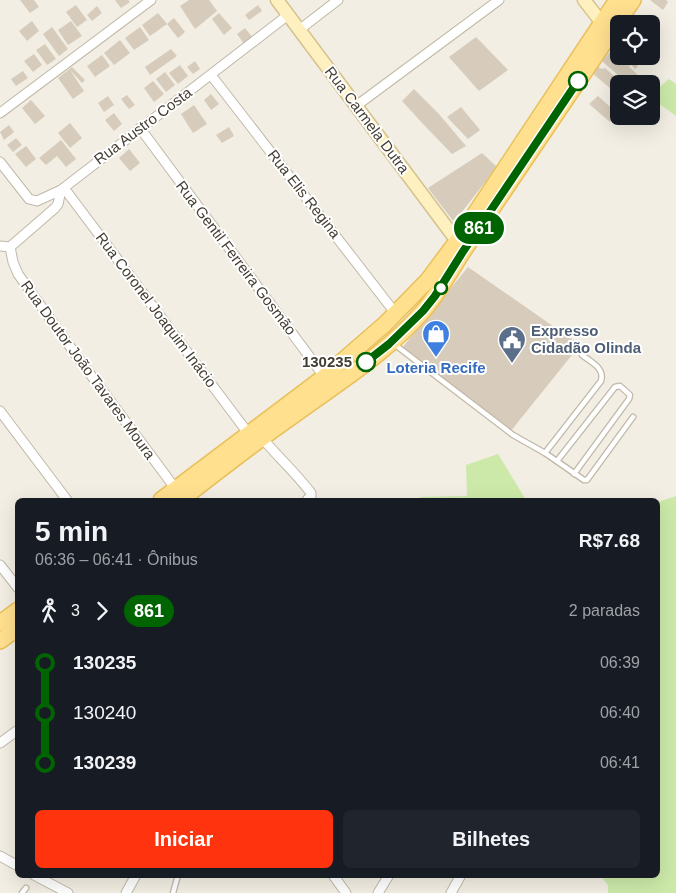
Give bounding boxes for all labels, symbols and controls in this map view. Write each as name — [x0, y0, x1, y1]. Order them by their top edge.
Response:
map controls — [610, 15, 660, 125]
button: locate — [610, 15, 660, 65]
street label: Rua Carmela Dutra — [322, 63, 413, 177]
unlabelled marker — [568, 71, 588, 91]
button: layers — [610, 75, 660, 125]
street label: Rua Austro Costa — [91, 83, 195, 168]
street label: Rua Elis Regina — [265, 146, 345, 242]
street label: Rua Gentil Ferreira Gosmão — [173, 177, 300, 338]
line badge: 861 — [450, 212, 508, 244]
text: 861 — [464, 218, 494, 238]
street label: Rua Coronel Joaquim Inácio — [93, 229, 220, 390]
street label: Rua Doutor João Tavares Moura — [18, 277, 159, 463]
unlabelled marker — [434, 281, 448, 295]
shop icon: Loteria Recife — [421, 319, 451, 358]
place label: Expresso Cidadão Olinda — [531, 322, 642, 356]
public building icon: Expresso Cidadão Olinda — [497, 325, 527, 364]
marker: 130235 — [356, 352, 376, 372]
place label: 130235 — [302, 353, 352, 370]
place label: Loteria Recife — [386, 359, 486, 376]
text: 5 min — [35, 516, 108, 547]
text: R$7.68 — [579, 530, 640, 551]
text: 06:36 – 06:41 · Ônibus — [35, 551, 198, 568]
icon: walk — [35, 597, 63, 625]
icon: forward — [88, 597, 116, 625]
text: 861 — [134, 601, 164, 621]
text: 3 — [71, 602, 80, 619]
text: 2 paradas — [569, 602, 640, 619]
text: 130235 — [73, 652, 136, 673]
text: 06:39 — [600, 654, 640, 671]
text: 130240 — [73, 702, 136, 723]
text: 06:40 — [600, 704, 640, 721]
text: 130239 — [73, 752, 136, 773]
text: 06:41 — [600, 754, 640, 771]
button: Iniciar — [35, 810, 333, 868]
button: Bilhetes — [343, 810, 640, 868]

